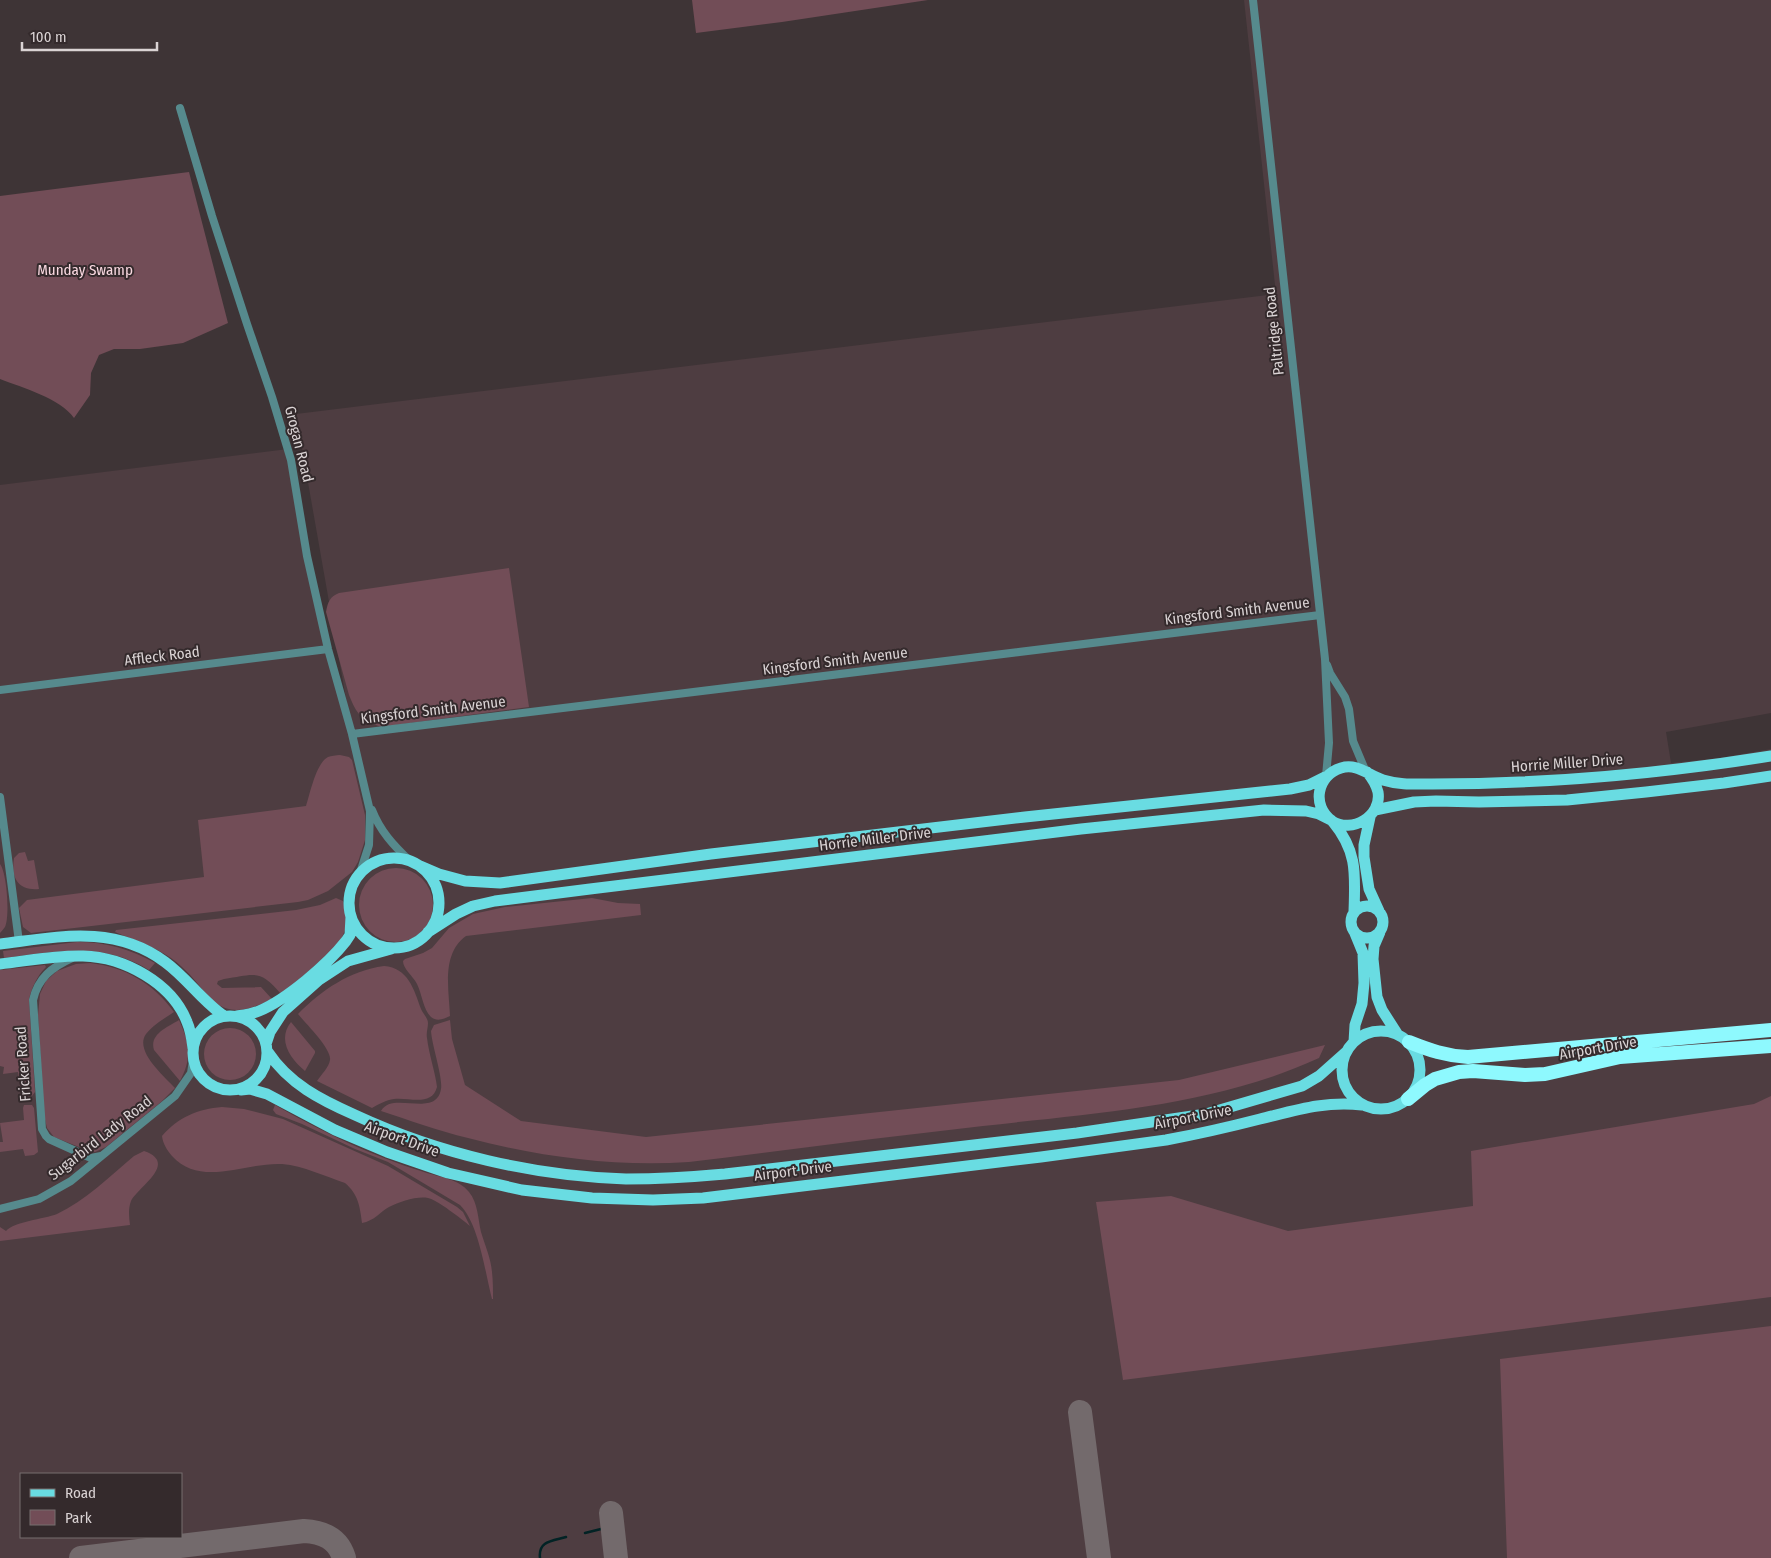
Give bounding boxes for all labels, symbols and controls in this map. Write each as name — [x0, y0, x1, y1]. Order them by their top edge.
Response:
scale bar — [22, 20, 158, 52]
text: 100 m — [30, 28, 67, 46]
park label: Munday Swamp — [37, 261, 133, 279]
street label: Paltridge Road — [1260, 286, 1288, 376]
street label: Grogan Road — [281, 404, 317, 484]
street label: Kingsford Smith Avenue — [1164, 593, 1310, 629]
street label: Affleck Road — [123, 642, 201, 670]
street label: Kingsford Smith Avenue — [762, 643, 908, 679]
street label: Kingsford Smith Avenue — [360, 692, 506, 728]
street label: Horrie Miller Drive — [1510, 750, 1624, 776]
street label: Horrie Miller Drive — [818, 823, 932, 855]
street label: Fricker Road — [11, 1026, 35, 1102]
street label: Airport Drive — [1558, 1032, 1638, 1064]
street label: Sugarbird Lady Road — [45, 1092, 155, 1184]
street label: Airport Drive — [1153, 1101, 1233, 1133]
street label: Airport Drive — [362, 1117, 442, 1161]
street label: Airport Drive — [753, 1157, 833, 1185]
legend — [20, 1473, 182, 1538]
text: Road — [65, 1484, 96, 1502]
text: Park — [65, 1509, 92, 1527]

